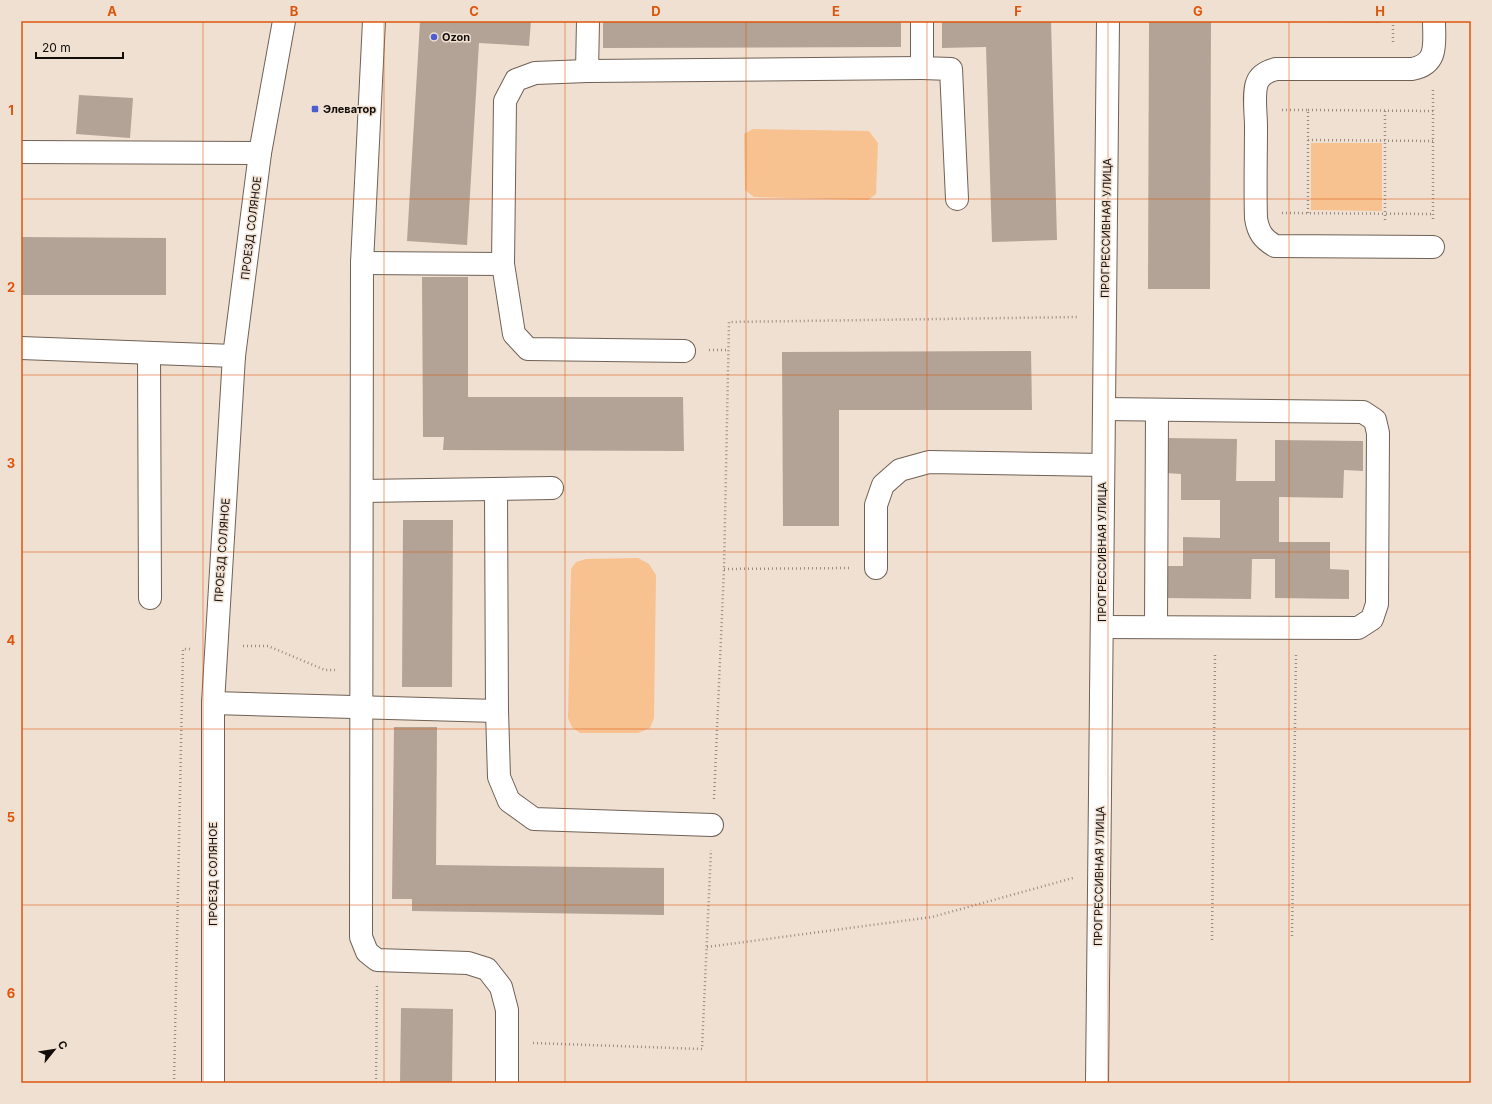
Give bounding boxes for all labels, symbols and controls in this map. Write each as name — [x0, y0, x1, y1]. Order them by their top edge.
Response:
text: A — [107, 3, 117, 19]
text: B — [290, 3, 299, 19]
text: C — [469, 3, 479, 19]
text: D — [651, 3, 661, 19]
text: E — [832, 3, 840, 19]
text: F — [1014, 3, 1022, 19]
text: G — [1193, 3, 1203, 19]
text: H — [1375, 3, 1385, 19]
place label: Ozon — [442, 30, 470, 44]
marker: Ozon — [429, 32, 439, 42]
scale bar — [36, 34, 123, 60]
text: 20 m — [42, 40, 71, 55]
text: 1 — [8, 102, 14, 118]
place label: Элеватор — [323, 102, 376, 116]
marker: Элеватор — [310, 104, 320, 114]
street label: ПРОГРЕССИВНАЯ УЛИЦА — [1098, 157, 1114, 298]
street label: ПРОЕЗД СОЛЯНОЕ — [238, 175, 264, 281]
text: 2 — [7, 279, 15, 295]
text: 3 — [7, 455, 15, 471]
street label: ПРОГРЕССИВНАЯ УЛИЦА — [1095, 482, 1109, 622]
street label: ПРОЕЗД СОЛЯНОЕ — [211, 498, 233, 602]
text: 4 — [7, 632, 16, 648]
street label: ПРОГРЕССИВНАЯ УЛИЦА — [1091, 805, 1107, 946]
text: 5 — [7, 809, 15, 825]
street label: ПРОЕЗД СОЛЯНОЕ — [206, 822, 220, 926]
text: 6 — [7, 985, 15, 1001]
north arrow — [34, 1030, 74, 1070]
text: С — [55, 1038, 71, 1052]

